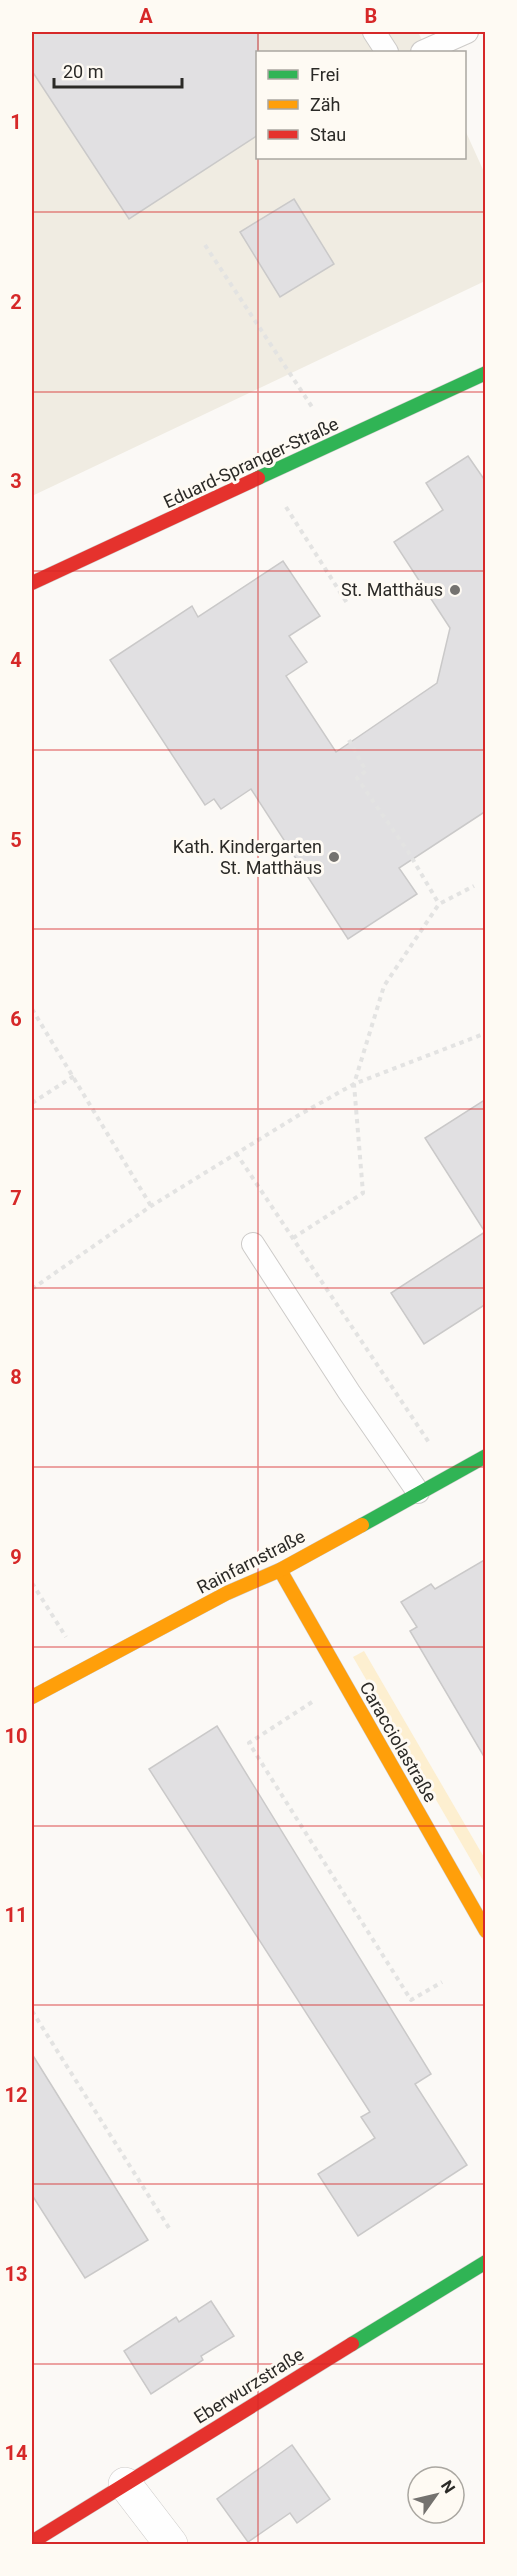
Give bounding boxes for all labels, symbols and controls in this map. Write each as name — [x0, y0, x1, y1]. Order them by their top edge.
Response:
text: A — [139, 4, 153, 28]
text: B — [365, 4, 377, 28]
scale bar — [54, 51, 182, 89]
legend — [256, 51, 466, 159]
text: 20 m — [63, 61, 103, 82]
text: Frei — [310, 64, 340, 85]
text: Zäh — [310, 94, 341, 115]
text: 1 — [10, 110, 22, 134]
text: Stau — [310, 124, 346, 145]
text: 2 — [10, 290, 22, 314]
street label: Eduard-Spranger-Straße — [160, 413, 341, 512]
text: 3 — [10, 469, 22, 493]
place label: St. Matthäus — [341, 579, 443, 600]
marker: St. Matthäus — [448, 583, 462, 597]
text: 4 — [10, 648, 22, 672]
text: 5 — [10, 828, 22, 852]
place label: Kath. Kindergarten St. Matthäus — [173, 836, 322, 878]
marker: Kath. Kindergarten St. Matthäus — [327, 850, 341, 864]
text: 6 — [10, 1007, 22, 1031]
text: 7 — [10, 1186, 22, 1210]
text: 8 — [10, 1365, 22, 1389]
street label: Rainfarnstraße — [193, 1525, 308, 1598]
text: 9 — [10, 1545, 22, 1569]
street label: Caracciolastraße — [355, 1678, 441, 1806]
text: 10 — [5, 1724, 27, 1748]
text: 11 — [5, 1903, 27, 1927]
text: 12 — [5, 2083, 27, 2107]
text: 13 — [5, 2262, 27, 2286]
street label: Eberwurzstraße — [190, 2343, 308, 2428]
text: 14 — [5, 2441, 27, 2465]
north arrow — [406, 2465, 466, 2525]
text: N — [437, 2477, 459, 2497]

